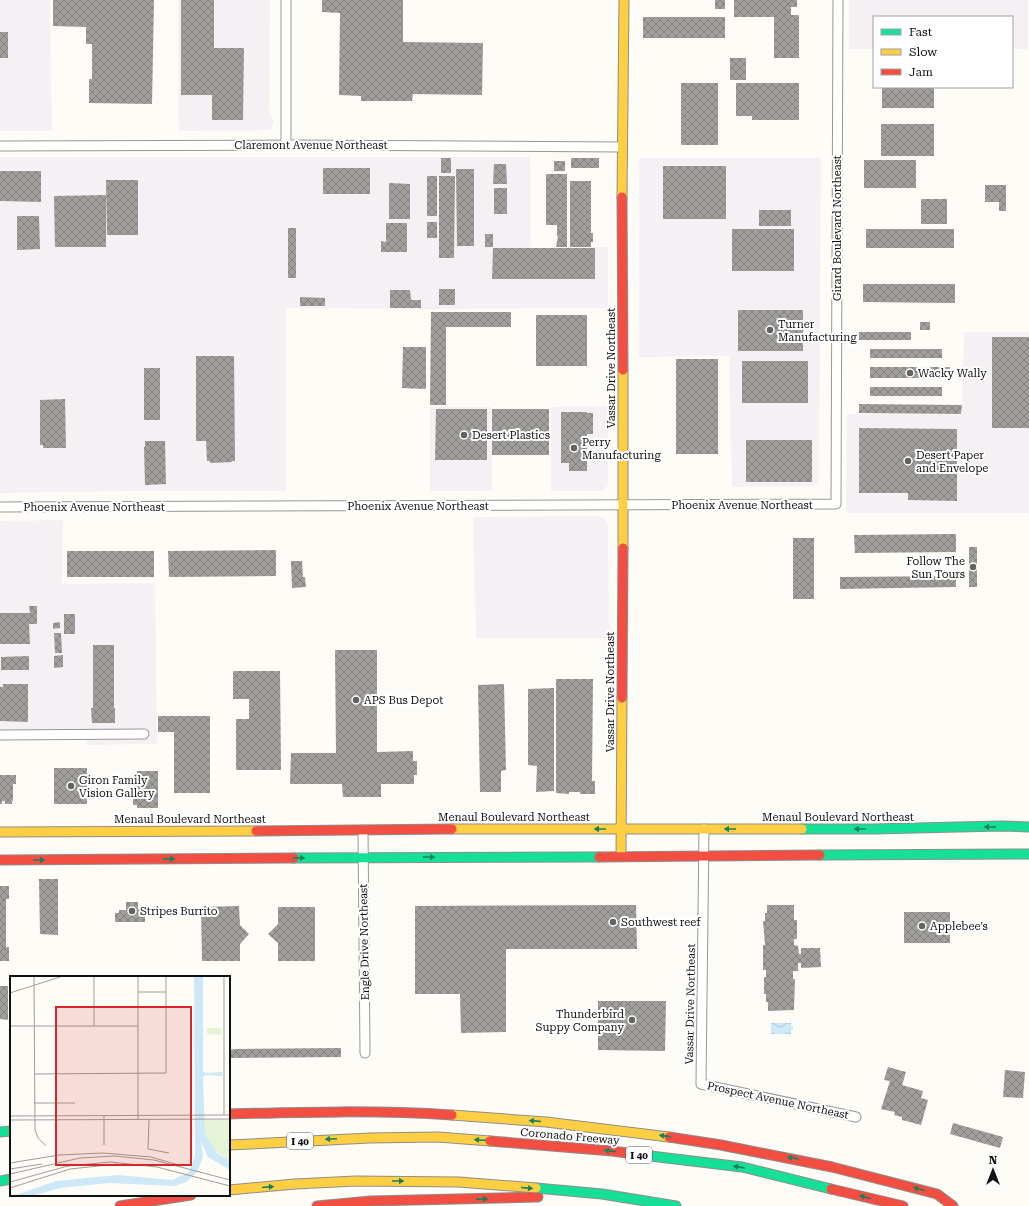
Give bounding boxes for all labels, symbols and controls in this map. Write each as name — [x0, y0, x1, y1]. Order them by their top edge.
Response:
legend — [873, 16, 1013, 88]
text: Fast — [909, 25, 933, 39]
text: Slow — [909, 45, 937, 59]
text: Jam — [909, 65, 933, 79]
street label: Claremont Avenue Northeast — [234, 139, 388, 152]
street label: Girard Boulevard Northeast — [831, 155, 844, 301]
street label: Vassar Drive Northeast — [605, 308, 618, 428]
place label: Turner Manufacturing — [778, 318, 857, 344]
marker: Turner Manufacturing — [765, 325, 775, 335]
place label: Wacky Wally — [918, 367, 987, 380]
marker: Wacky Wally — [905, 368, 915, 378]
place label: Desert Plastics — [472, 429, 550, 442]
marker: Desert Plastics — [459, 430, 469, 440]
place label: Perry Manufacturing — [582, 436, 661, 462]
marker: Perry Manufacturing — [569, 443, 579, 453]
place label: Desert Paper and Envelope — [916, 449, 988, 475]
marker: Desert Paper and Envelope — [903, 456, 913, 466]
street label: Phoenix Avenue Northeast — [671, 499, 813, 512]
street label: Phoenix Avenue Northeast — [347, 500, 489, 513]
street label: Phoenix Avenue Northeast — [23, 501, 165, 514]
place label: Follow The Sun Tours — [906, 555, 965, 581]
marker: Follow The Sun Tours — [968, 562, 978, 572]
street label: Vassar Drive Northeast — [604, 632, 617, 752]
place label: APS Bus Depot — [364, 694, 443, 707]
marker: APS Bus Depot — [351, 695, 361, 705]
place label: Giron Family Vision Gallery — [79, 774, 155, 800]
marker: Giron Family Vision Gallery — [66, 781, 76, 791]
street label: Menaul Boulevard Northeast — [438, 811, 590, 824]
street label: Menaul Boulevard Northeast — [762, 811, 914, 824]
street label: Menaul Boulevard Northeast — [114, 813, 266, 826]
one-way arrow — [984, 823, 996, 830]
one-way arrow — [593, 826, 606, 832]
one-way arrow — [723, 826, 736, 832]
one-way arrow — [853, 826, 866, 832]
one-way arrow — [293, 854, 305, 861]
one-way arrow — [423, 854, 436, 860]
one-way arrow — [163, 856, 176, 862]
one-way arrow — [33, 857, 46, 863]
street label: Engle Drive Northeast — [357, 884, 372, 1000]
place label: Stripes Burrito — [140, 905, 218, 918]
marker: Stripes Burrito — [127, 906, 137, 916]
place label: Southwest reef — [621, 916, 701, 929]
marker: Southwest reef — [608, 917, 618, 927]
place label: Applebee's — [930, 920, 988, 933]
marker: Applebee's — [917, 921, 927, 931]
street label: Vassar Drive Northeast — [683, 944, 698, 1064]
inset map — [10, 976, 230, 1196]
place label: Thunderbird Suppy Company — [536, 1008, 624, 1034]
marker: Thunderbird Suppy Company — [627, 1015, 637, 1025]
street label: Prospect Avenue Northeast — [706, 1079, 850, 1122]
one-way arrow — [529, 1118, 541, 1125]
street label: Coronado Freeway — [520, 1126, 621, 1147]
road number: I 40 — [287, 1133, 313, 1149]
one-way arrow — [658, 1133, 671, 1139]
one-way arrow — [325, 1136, 337, 1143]
one-way arrow — [474, 1136, 486, 1143]
road number: I 40 — [626, 1147, 652, 1163]
one-way arrow — [604, 1148, 616, 1154]
north arrow — [973, 1150, 1013, 1190]
text: N — [989, 1154, 998, 1167]
one-way arrow — [786, 1155, 799, 1161]
one-way arrow — [733, 1164, 745, 1170]
one-way arrow — [392, 1178, 405, 1184]
one-way arrow — [262, 1183, 274, 1190]
one-way arrow — [521, 1184, 533, 1191]
one-way arrow — [913, 1186, 925, 1192]
one-way arrow — [859, 1194, 871, 1200]
one-way arrow — [476, 1196, 489, 1202]

